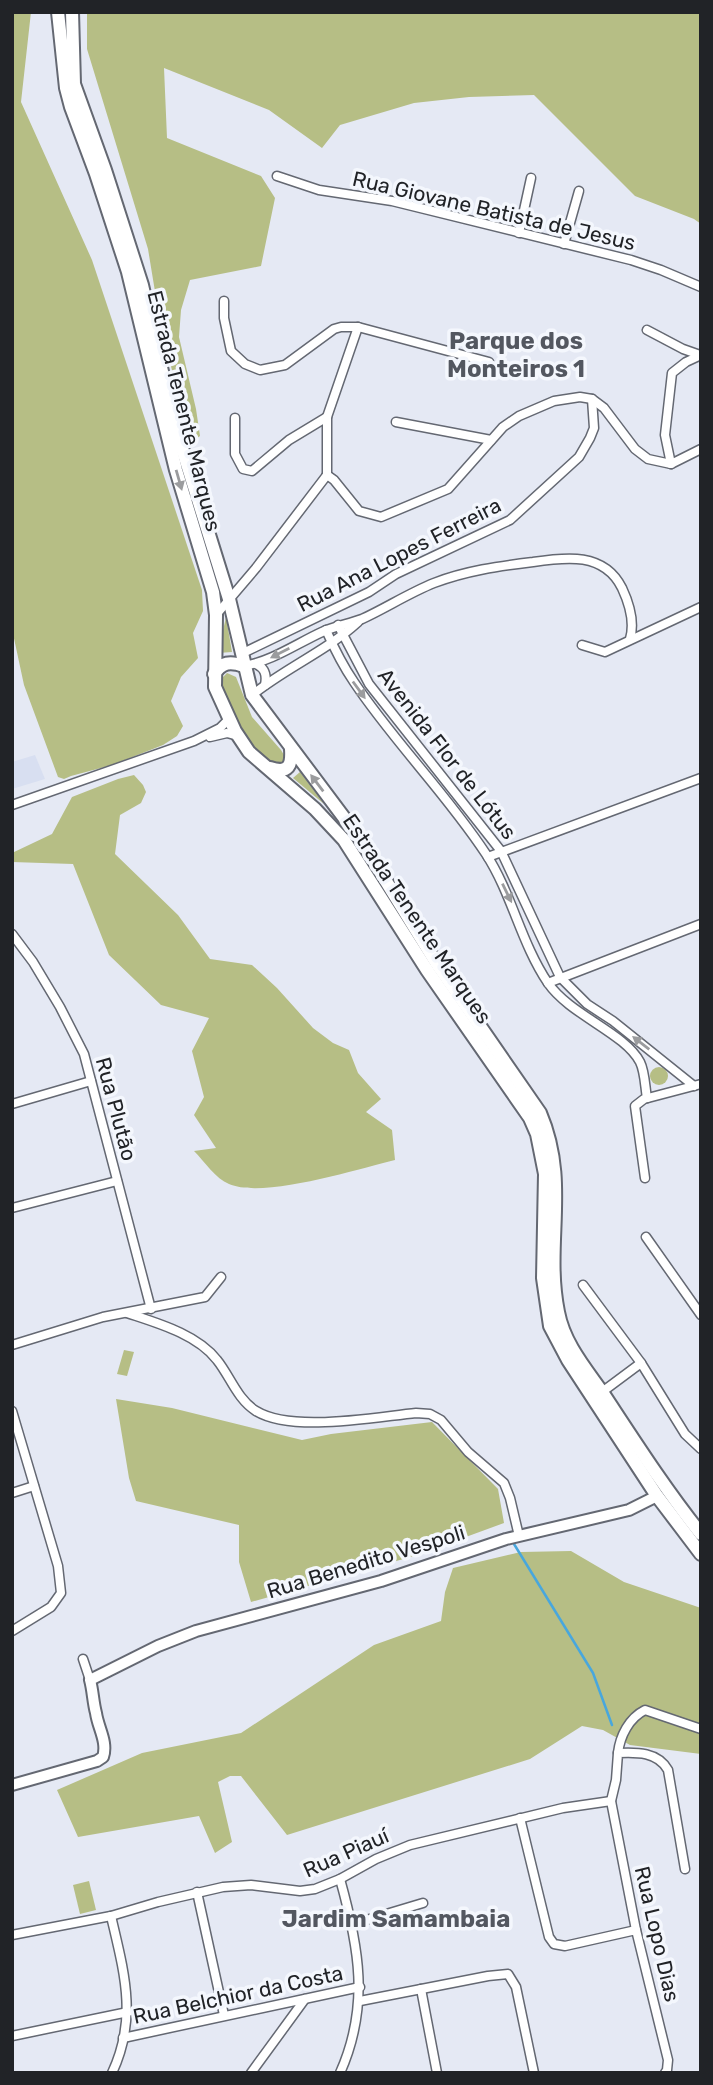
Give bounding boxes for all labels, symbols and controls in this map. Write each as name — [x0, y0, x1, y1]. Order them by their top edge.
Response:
street label: Rua Giovane Batista de Jesus — [350, 166, 638, 255]
street label: Estrada Tenente Marques — [142, 288, 227, 534]
district label: Parque dos Monteiros 1 — [447, 327, 585, 383]
one-way arrow — [175, 470, 185, 491]
street label: Rua Ana Lopes Ferreira — [293, 492, 505, 617]
one-way arrow — [270, 648, 290, 659]
street label: Avenida Flor de Lótus — [373, 663, 522, 844]
one-way arrow — [352, 681, 366, 699]
one-way arrow — [310, 774, 325, 792]
street label: Estrada Tenente Marques — [338, 809, 497, 1028]
one-way arrow — [501, 883, 512, 903]
one-way arrow — [632, 1036, 650, 1051]
street label: Rua Plutão — [91, 1054, 142, 1163]
street label: Rua Benedito Vespoli — [264, 1519, 468, 1604]
street label: Rua Piauí — [299, 1822, 393, 1882]
street label: Rua Lopo Dias — [630, 1864, 685, 2004]
district label: Jardim Samambaia — [282, 1905, 510, 1933]
street label: Rua Belchior da Costa — [131, 1960, 345, 2029]

